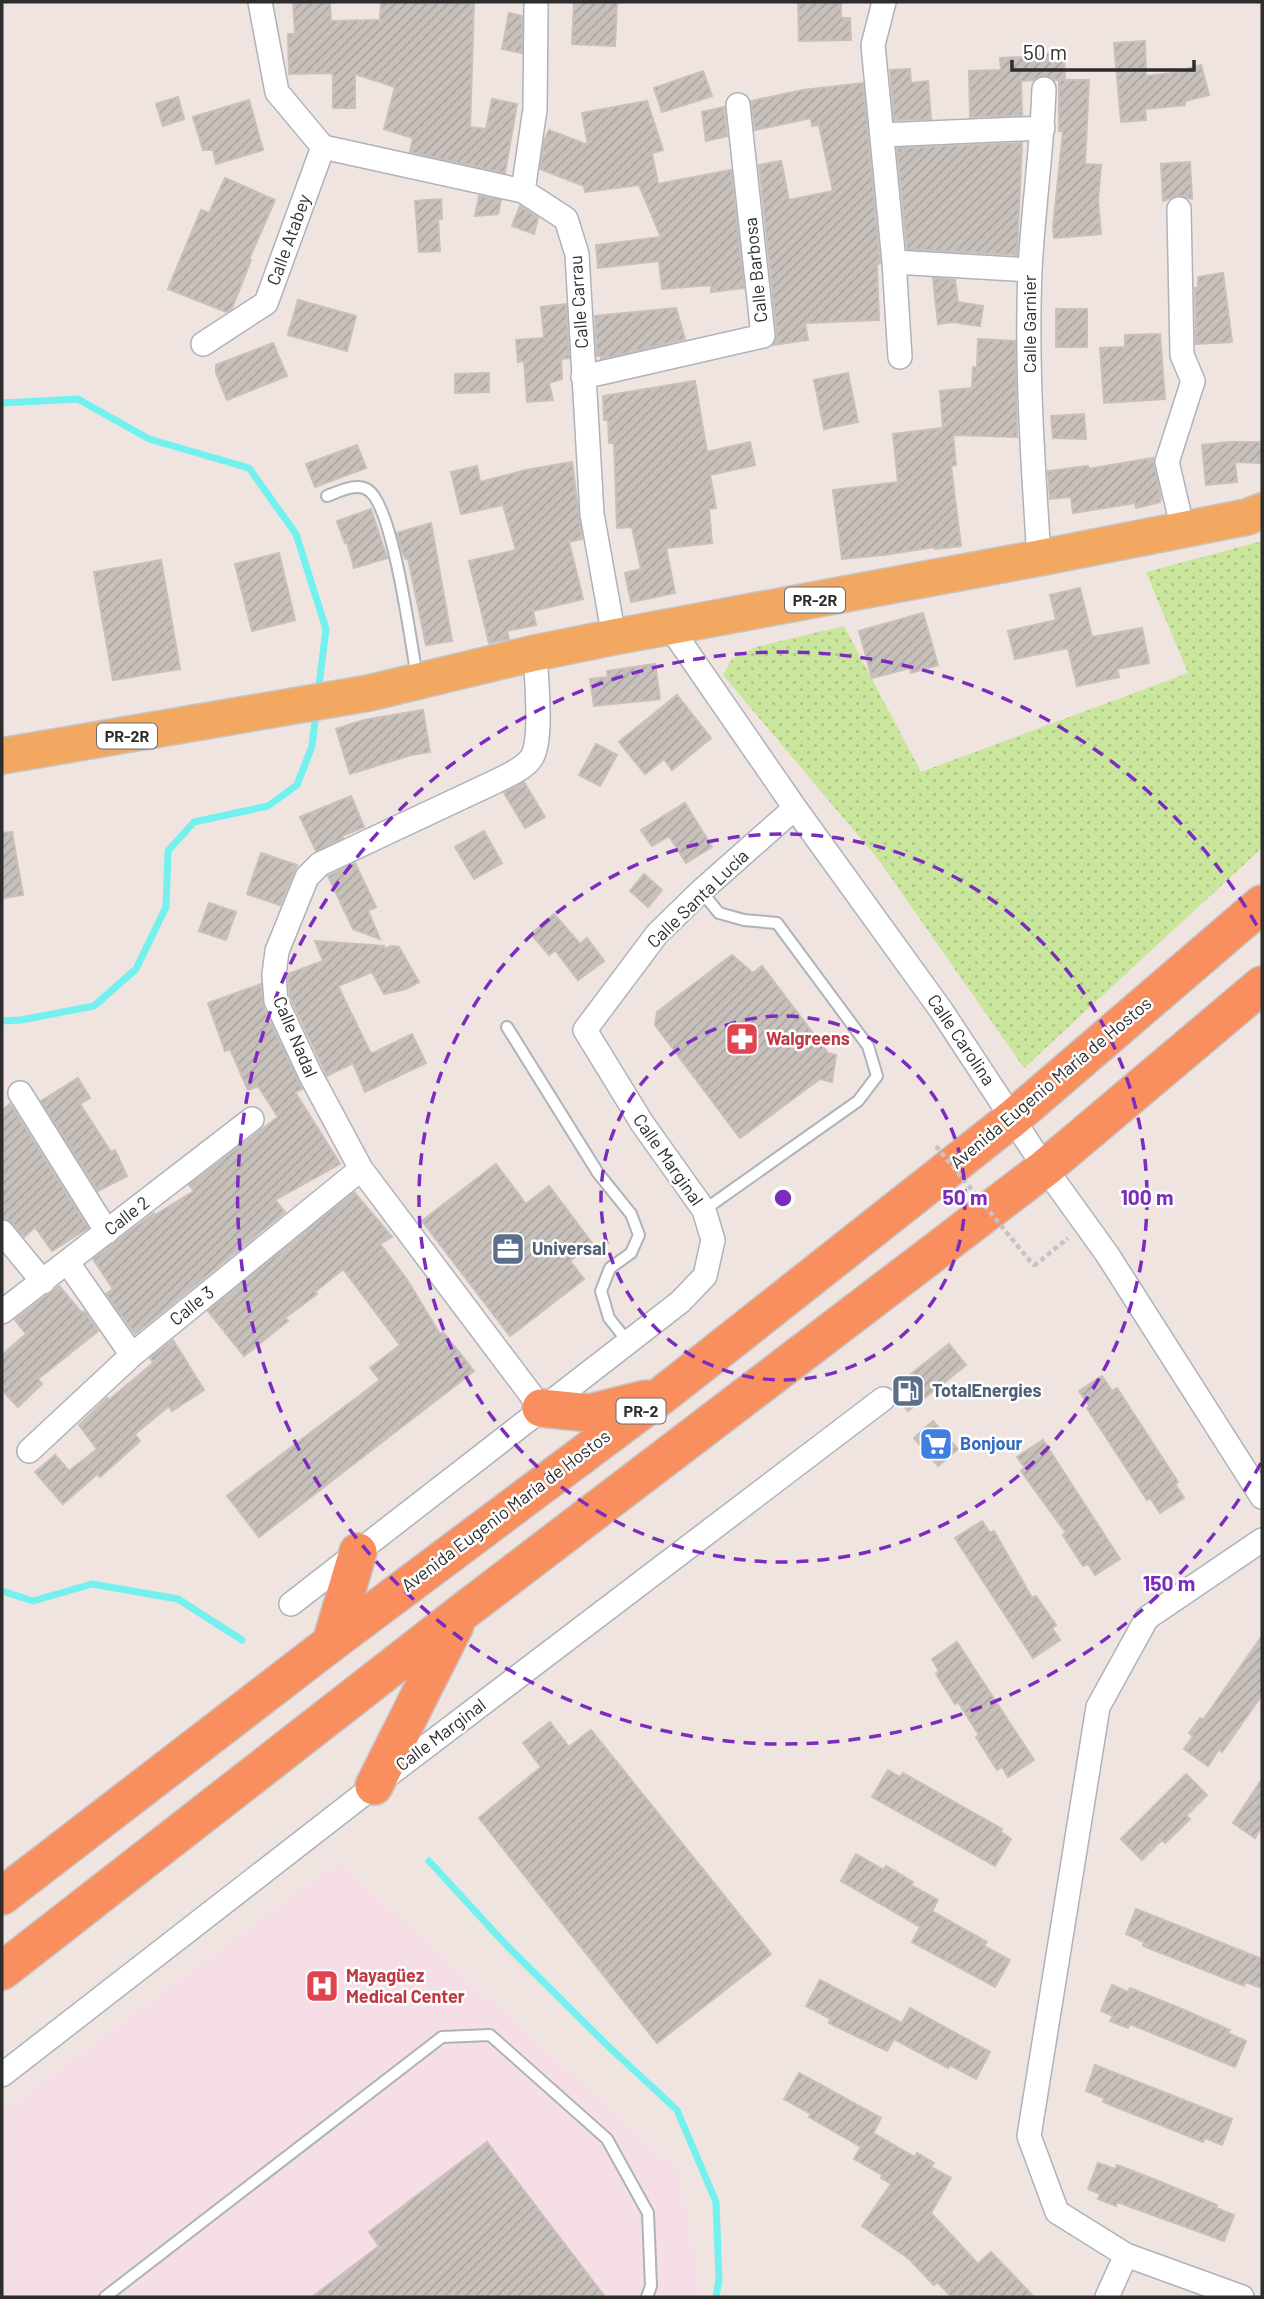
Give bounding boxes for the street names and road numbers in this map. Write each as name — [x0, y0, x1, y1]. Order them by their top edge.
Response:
street label: Calle Atabey — [261, 191, 315, 288]
street label: Calle Barbosa — [739, 216, 771, 324]
street label: Calle Carrau — [564, 255, 592, 349]
street label: Calle Garnier — [1018, 274, 1040, 373]
road number: PR-2R — [785, 587, 845, 612]
road number: PR-2R — [97, 723, 157, 748]
street label: Calle Santa Lucía — [642, 844, 753, 952]
street label: Calle Carolina — [923, 990, 1000, 1089]
street label: Avenida Eugenio María de Hostos — [945, 992, 1155, 1173]
street label: Calle Nadal — [269, 993, 323, 1080]
street label: Calle Marginal — [629, 1109, 709, 1210]
street label: Calle 2 — [99, 1191, 153, 1240]
street label: Calle 3 — [165, 1281, 218, 1330]
road number: PR-2 — [616, 1399, 666, 1424]
street label: Avenida Eugenio María de Hostos — [397, 1424, 614, 1596]
street label: Calle Marginal — [391, 1693, 490, 1775]

